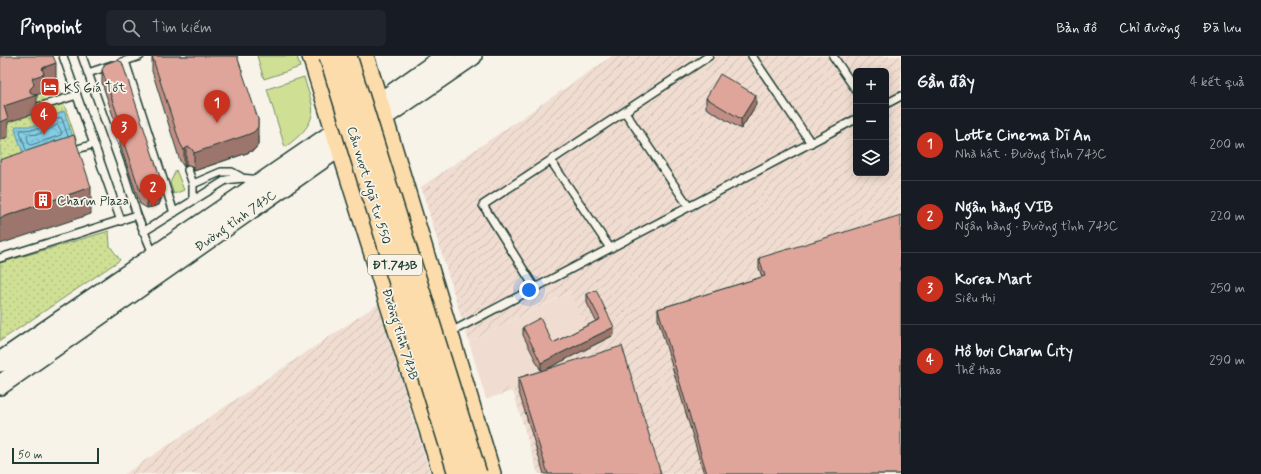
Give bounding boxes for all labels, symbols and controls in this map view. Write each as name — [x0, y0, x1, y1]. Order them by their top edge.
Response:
search box — [106, 10, 386, 46]
text: Pinpoint — [20, 15, 82, 40]
icon: search — [120, 17, 142, 39]
text: Tìm kiếm — [152, 18, 212, 38]
text: Bản đồ — [1056, 19, 1097, 37]
text: Chỉ đường — [1119, 19, 1180, 37]
text: Đã lưu — [1202, 19, 1241, 37]
map controls — [853, 68, 889, 176]
button: + — [853, 68, 889, 104]
text: Gần đây — [917, 71, 975, 93]
text: 4 kết quả — [1190, 74, 1245, 91]
hotel icon: KS Giá Tốt — [39, 76, 61, 98]
place label: KS Giá Tốt — [64, 80, 126, 97]
pin: 1 — [204, 90, 230, 123]
pin: 4 — [31, 102, 57, 135]
button: − — [853, 104, 889, 140]
pin: 3 — [111, 114, 137, 147]
street label: Cầu vượt Ngã tư 550 — [342, 124, 395, 247]
text: Lotte Cinema Dĩ An — [955, 126, 1091, 146]
text: 1 — [927, 136, 933, 153]
text: 200 m — [1210, 136, 1245, 153]
button: layers — [853, 140, 889, 176]
text: Nhà hát · Đường tỉnh 743C — [955, 146, 1107, 163]
pin: 2 — [140, 174, 166, 207]
street label: Đường tỉnh 743C — [192, 187, 281, 257]
building icon: Charm Plaza — [32, 189, 54, 211]
place label: Charm Plaza — [57, 193, 129, 210]
text: Ngân hàng VIB — [955, 198, 1053, 218]
text: 2 — [927, 208, 933, 225]
text: 220 m — [1210, 208, 1245, 225]
text: Ngân hàng · Đường tỉnh 743C — [955, 218, 1118, 235]
road number: ĐT.743B — [368, 255, 422, 275]
text: Korea Mart — [955, 270, 1032, 290]
your location — [519, 280, 539, 300]
text: 3 — [927, 280, 933, 297]
text: 250 m — [1210, 280, 1245, 297]
street label: Đường tỉnh 743B — [376, 286, 422, 383]
text: Siêu thị — [955, 290, 995, 307]
text: Hồ bơi Charm City — [955, 342, 1073, 362]
text: 4 — [926, 352, 934, 369]
text: 290 m — [1209, 352, 1245, 369]
text: Thể thao — [955, 362, 1001, 379]
scale bar — [12, 446, 99, 465]
text: 50 m — [18, 448, 43, 462]

